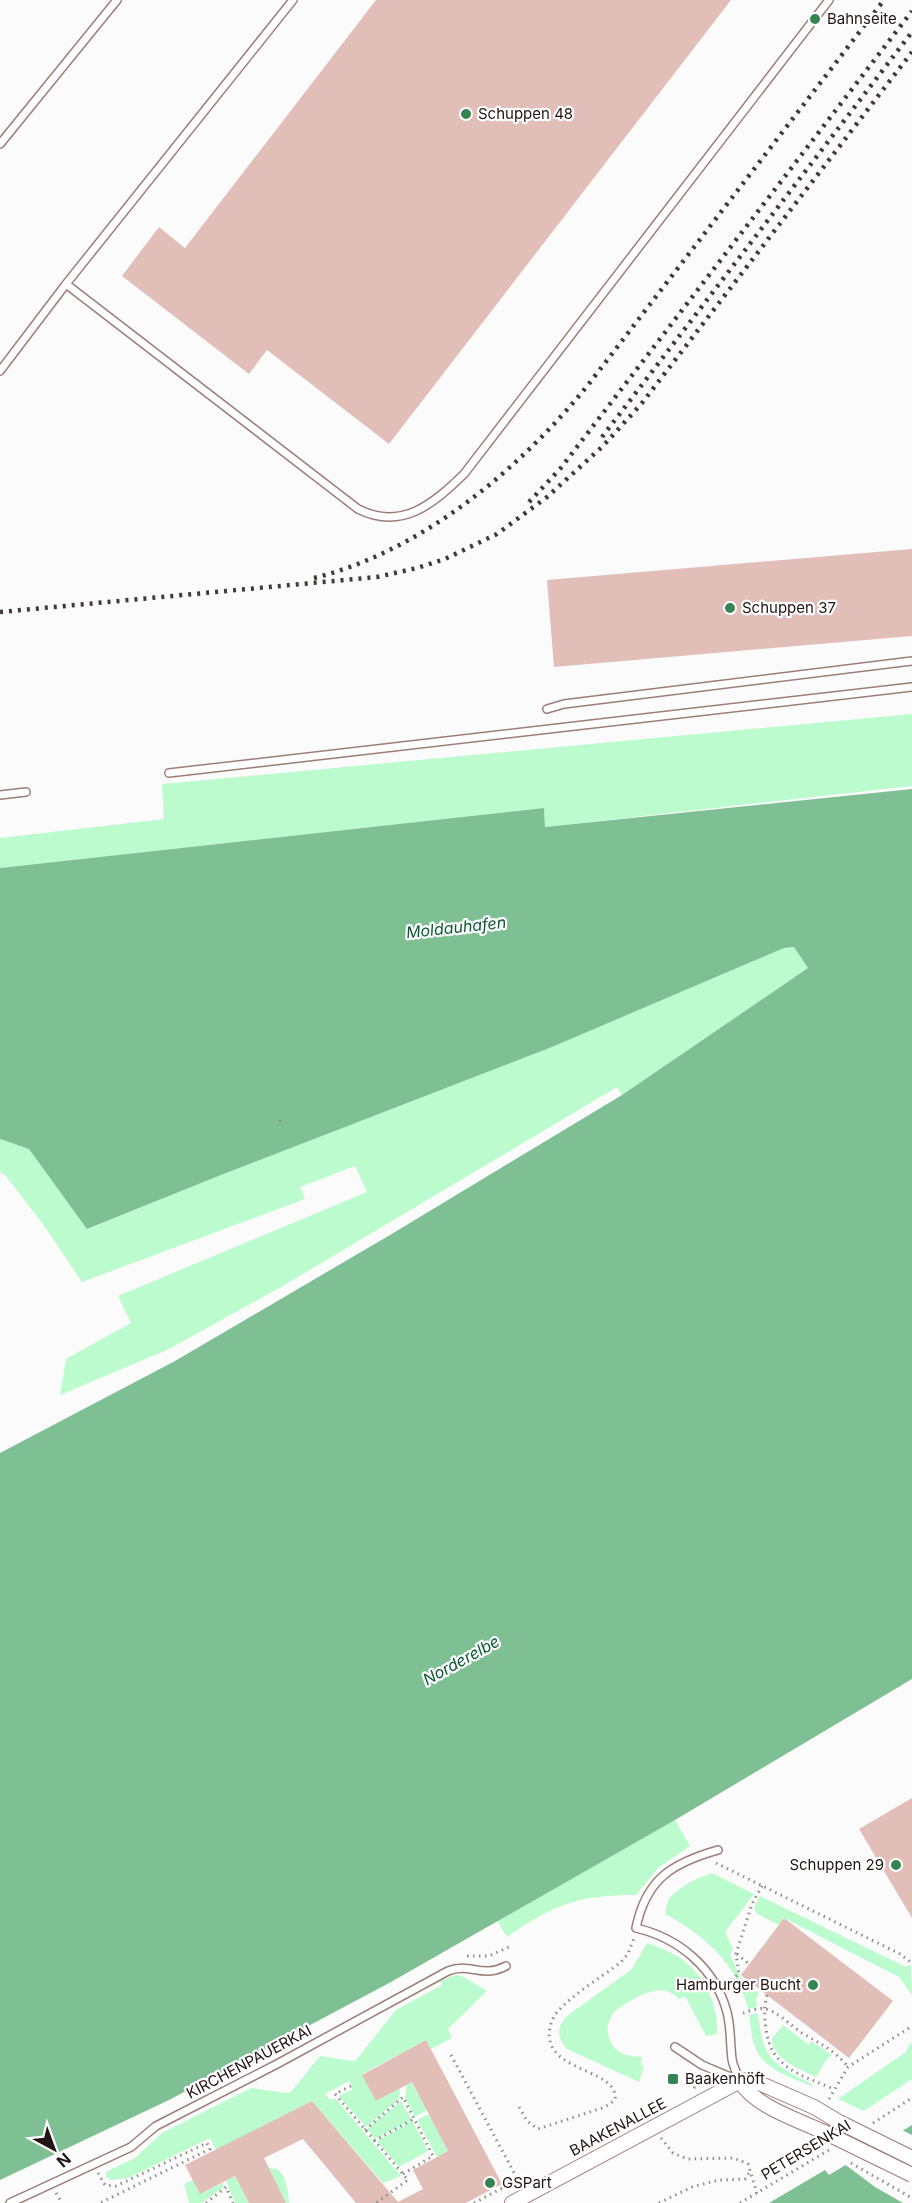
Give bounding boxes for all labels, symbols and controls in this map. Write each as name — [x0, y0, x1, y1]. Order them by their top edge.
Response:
place label: Bahnseite — [827, 9, 897, 28]
marker: Bahnseite — [808, 12, 822, 26]
place label: Schuppen 48 — [478, 104, 573, 123]
marker: Schuppen 48 — [459, 107, 473, 121]
place label: Schuppen 37 — [742, 598, 836, 617]
marker: Schuppen 37 — [723, 601, 737, 615]
water label: Moldauhafen — [405, 912, 507, 942]
water label: Norderelbe — [419, 1631, 503, 1689]
place label: Schuppen 29 — [789, 1855, 884, 1874]
marker: Schuppen 29 — [889, 1858, 903, 1872]
place label: Hamburger Bucht — [676, 1975, 801, 1994]
marker: Hamburger Bucht — [806, 1978, 820, 1992]
street label: KIRCHENPAUERKAI — [183, 2021, 315, 2103]
place label: Baakenhöft — [685, 2069, 765, 2088]
marker: Baakenhöft — [666, 2072, 680, 2086]
street label: BAAKENALLEE — [566, 2093, 669, 2160]
street label: PETERSENKAI — [757, 2115, 854, 2184]
north arrow — [24, 2119, 84, 2179]
text: N — [53, 2149, 75, 2172]
place label: GSPart — [502, 2173, 552, 2192]
marker: GSPart — [483, 2176, 497, 2190]

